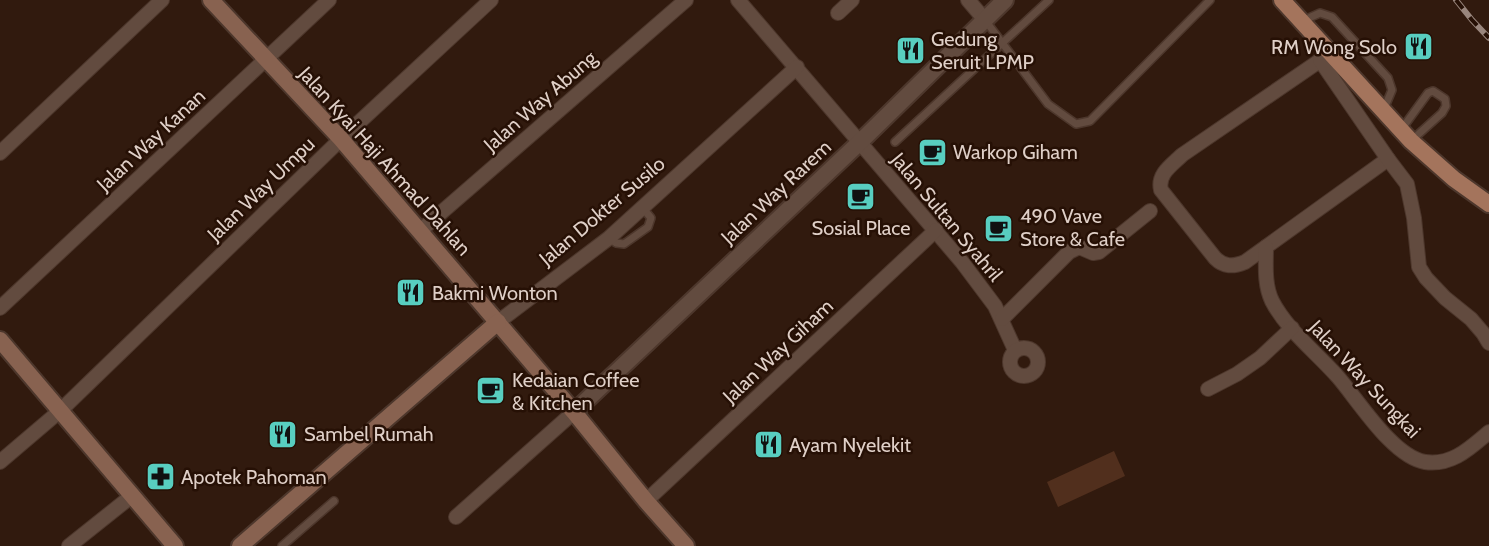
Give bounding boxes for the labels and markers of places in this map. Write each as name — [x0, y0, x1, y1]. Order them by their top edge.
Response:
place label: Gedung Seruit LPMP — [931, 27, 1034, 74]
restaurant icon: RM Wong Solo — [1402, 31, 1434, 63]
restaurant icon: Gedung Seruit LPMP — [894, 34, 926, 66]
place label: RM Wong Solo — [1271, 35, 1397, 59]
cafe icon: Warkop Giham — [916, 136, 948, 168]
place label: Warkop Giham — [953, 140, 1078, 164]
cafe icon: Sosial Place — [845, 181, 877, 213]
place label: 490 Vave Store & Cafe — [1020, 204, 1125, 251]
cafe icon: 490 Vave Store & Cafe — [983, 212, 1015, 244]
place label: Sosial Place — [812, 216, 910, 240]
restaurant icon: Bakmi Wonton — [395, 277, 427, 309]
place label: Bakmi Wonton — [432, 281, 558, 305]
place label: Kedaian Coffee & Kitchen — [512, 368, 640, 415]
cafe icon: Kedaian Coffee & Kitchen — [475, 375, 507, 407]
restaurant icon: Sambel Rumah — [267, 418, 299, 450]
place label: Sambel Rumah — [304, 422, 434, 446]
restaurant icon: Ayam Nyelekit — [752, 429, 784, 461]
place label: Ayam Nyelekit — [789, 433, 911, 457]
pharmacy icon: Apotek Pahoman — [144, 461, 176, 493]
place label: Apotek Pahoman — [181, 465, 327, 489]

